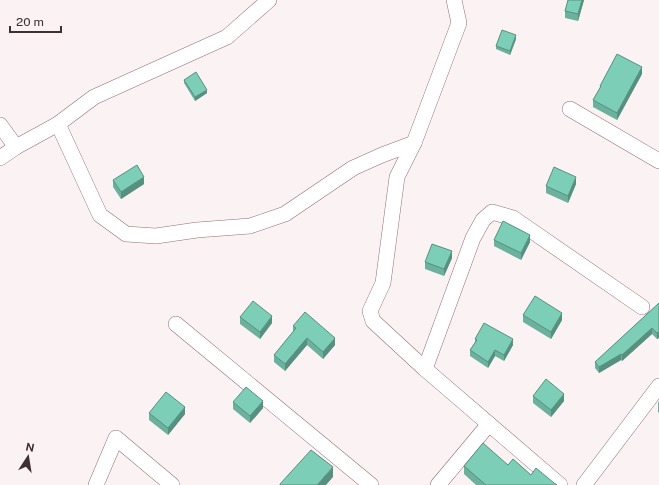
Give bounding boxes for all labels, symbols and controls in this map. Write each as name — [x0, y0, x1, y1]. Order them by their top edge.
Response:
scale bar — [10, 8, 61, 34]
text: 20 m — [16, 15, 44, 29]
north arrow — [8, 437, 48, 477]
text: N — [25, 440, 36, 454]

